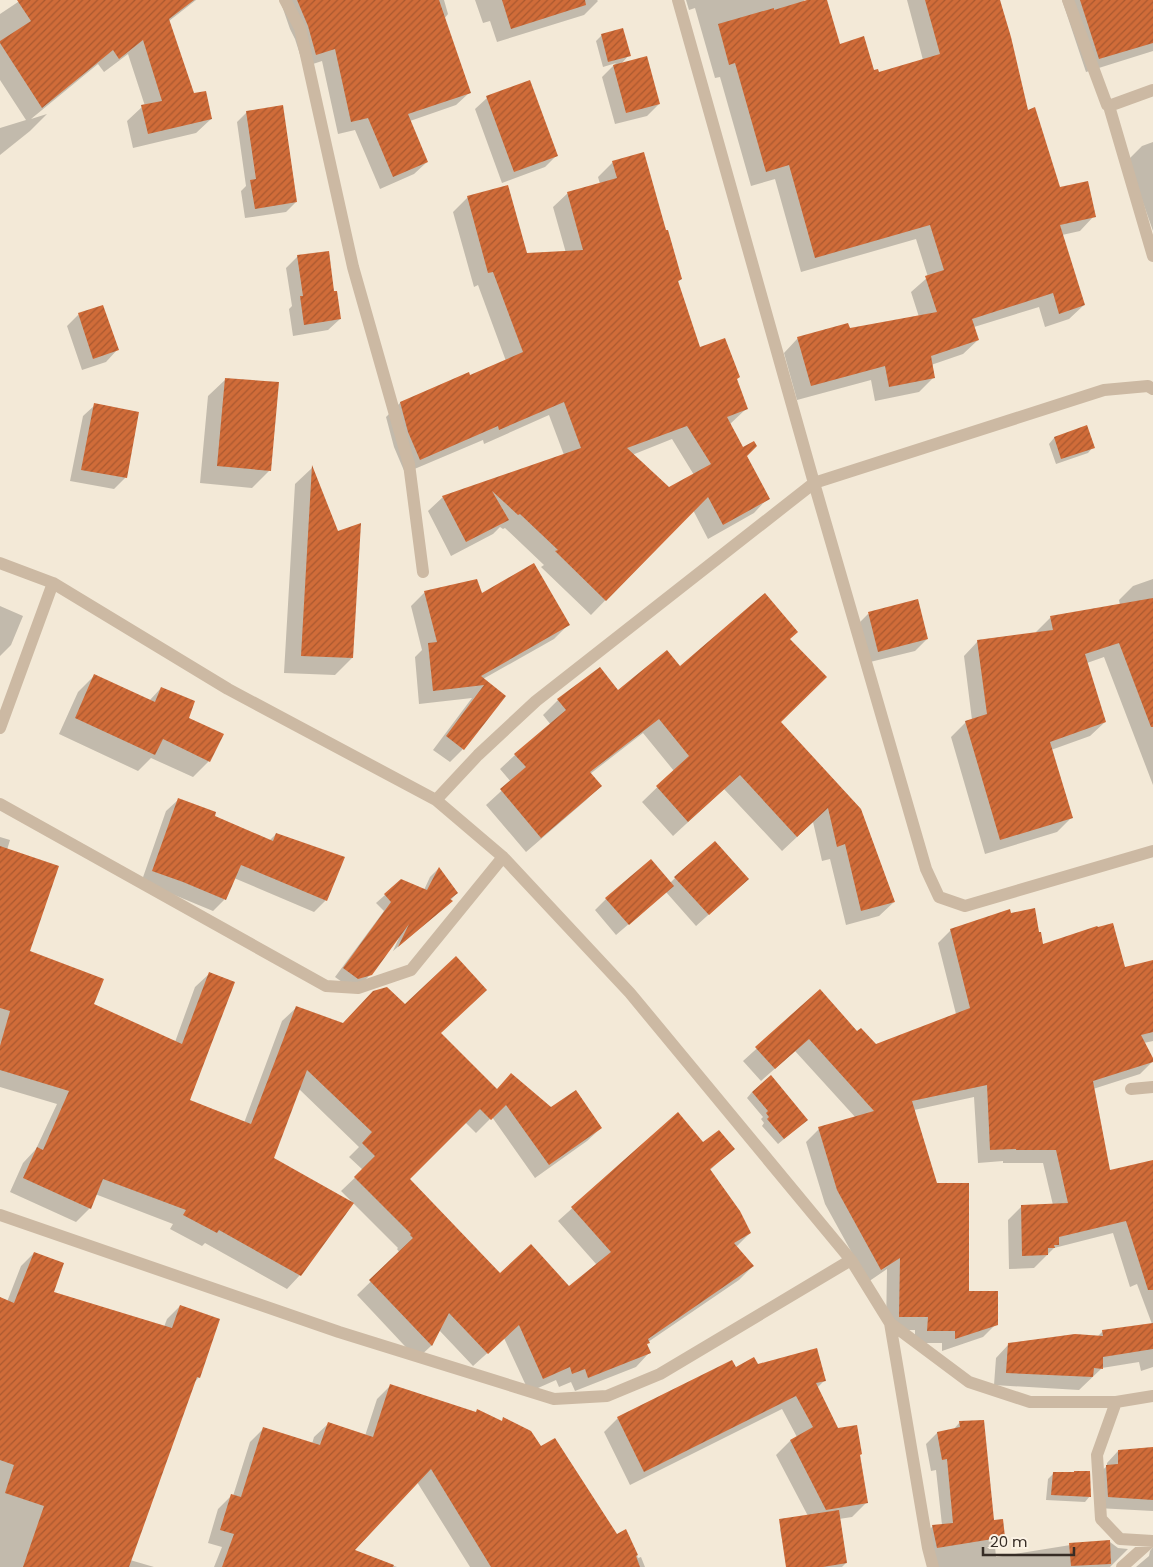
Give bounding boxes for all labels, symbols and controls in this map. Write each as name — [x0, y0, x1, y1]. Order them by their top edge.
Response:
scale bar — [983, 1524, 1074, 1556]
text: 20 m — [990, 1531, 1028, 1552]

